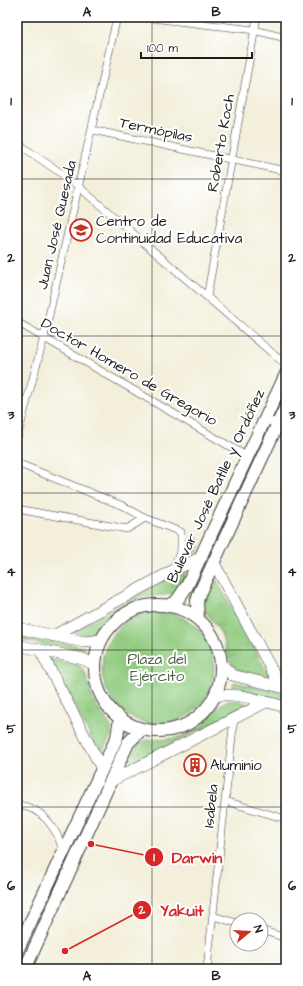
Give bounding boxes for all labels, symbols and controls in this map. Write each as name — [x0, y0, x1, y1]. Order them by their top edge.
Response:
text: A — [83, 3, 92, 21]
text: B — [211, 3, 221, 21]
scale bar — [141, 34, 252, 60]
text: 100 m — [147, 40, 178, 57]
text: 1 — [10, 92, 12, 110]
street label: Roberto Koch — [202, 92, 240, 194]
text: 1 — [291, 92, 293, 110]
street label: Termópilas — [118, 112, 195, 148]
street label: Juan José Quesada — [32, 158, 82, 291]
place label: Centro de Continuidad Educativa — [96, 211, 243, 249]
school or university icon: Centro de Continuidad Educativa — [68, 217, 94, 243]
text: 2 — [6, 249, 15, 267]
text: 2 — [287, 249, 296, 267]
street label: Doctor Homero de Gregorio — [37, 313, 221, 432]
street label: Bulevar José Batlle y Ordóñez — [162, 385, 271, 587]
text: 3 — [7, 406, 15, 424]
text: 3 — [288, 406, 296, 424]
text: 4 — [7, 563, 16, 581]
text: 4 — [288, 563, 297, 581]
park label: Plaza del Ejército — [128, 649, 186, 687]
text: 5 — [6, 720, 16, 738]
text: 5 — [287, 720, 297, 738]
building icon: Aluminio — [182, 752, 208, 778]
place label: Aluminio — [210, 755, 262, 776]
street label: Isabela — [198, 783, 224, 829]
callout: Darwin — [144, 843, 231, 871]
text: Darwin — [172, 847, 222, 869]
text: 1 — [153, 849, 155, 866]
text: 6 — [7, 877, 16, 895]
text: 6 — [288, 877, 297, 895]
callout: Yakuit — [132, 896, 212, 924]
text: Yakuit — [160, 900, 204, 922]
text: 2 — [138, 902, 146, 919]
north arrow — [229, 912, 269, 952]
text: N — [250, 923, 266, 935]
text: A — [83, 967, 92, 985]
text: B — [211, 967, 221, 985]

